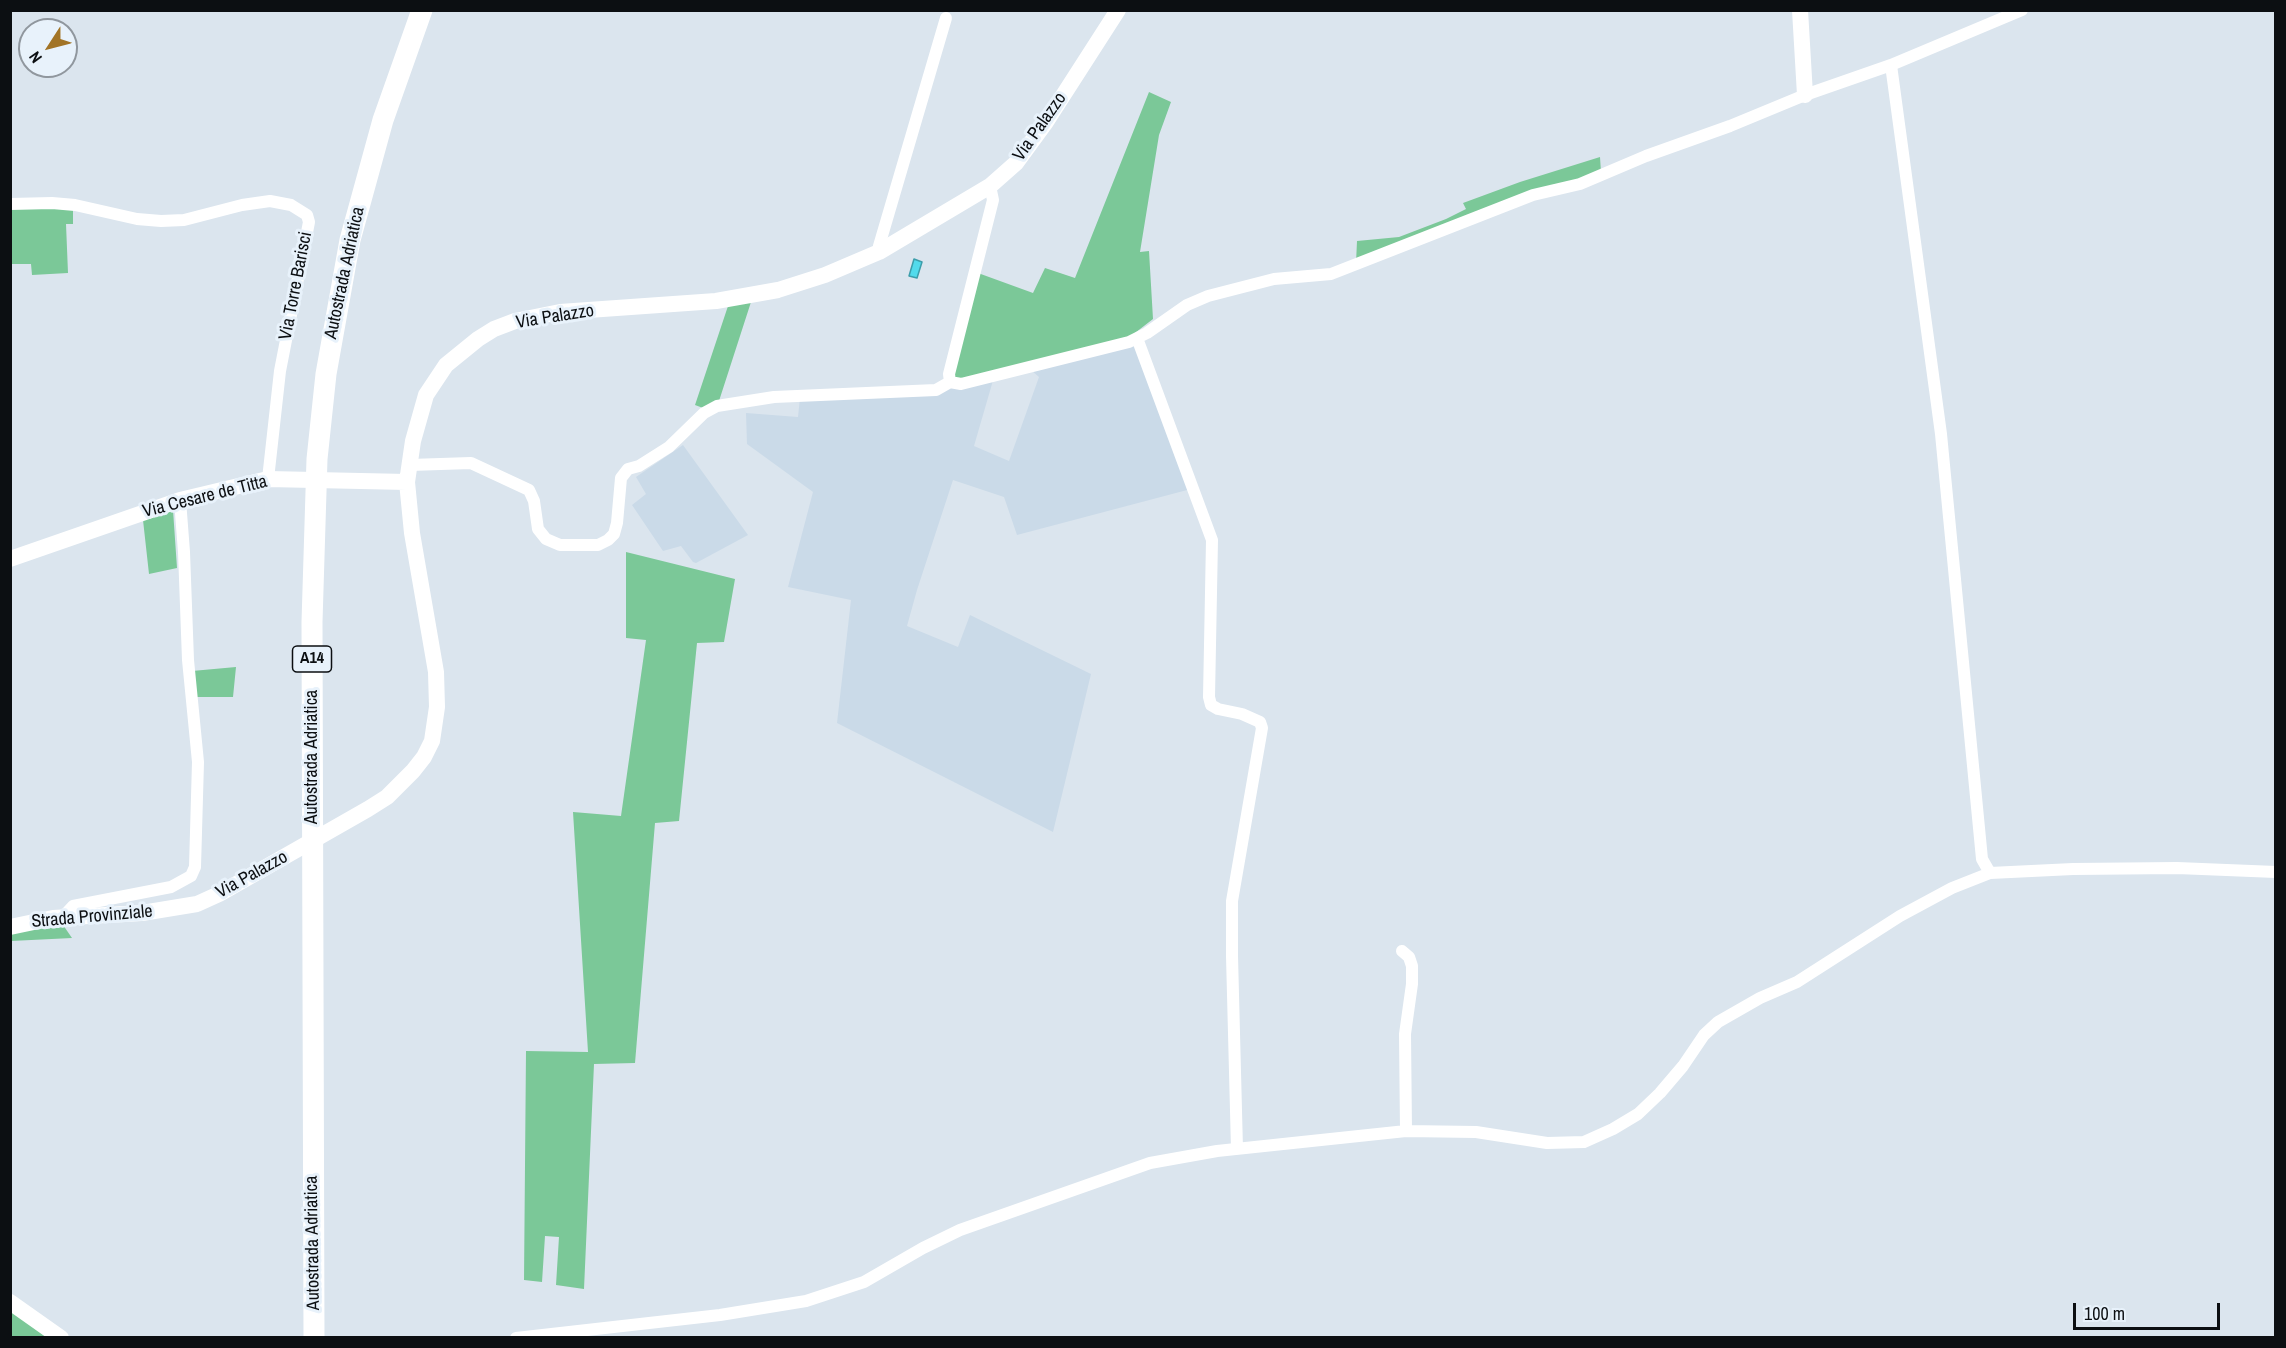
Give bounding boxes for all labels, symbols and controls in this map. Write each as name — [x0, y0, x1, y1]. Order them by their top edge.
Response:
north arrow — [18, 18, 78, 78]
text: N — [23, 47, 47, 68]
street label: Via Palazzo — [1009, 89, 1071, 165]
street label: Autostrada Adriatica — [320, 205, 370, 341]
street label: Via Torre Barisci — [275, 230, 317, 342]
street label: Via Palazzo — [515, 300, 595, 334]
street label: Via Cesare de Titta — [141, 471, 269, 523]
road number: A14 — [292, 646, 332, 672]
street label: Autostrada Adriatica — [301, 690, 323, 824]
street label: Via Palazzo — [212, 847, 292, 903]
street label: Strada Provinziale — [31, 901, 153, 933]
street label: Autostrada Adriatica — [301, 1176, 325, 1310]
scale bar — [2076, 1291, 2223, 1329]
text: 100 m — [2084, 1301, 2125, 1326]

